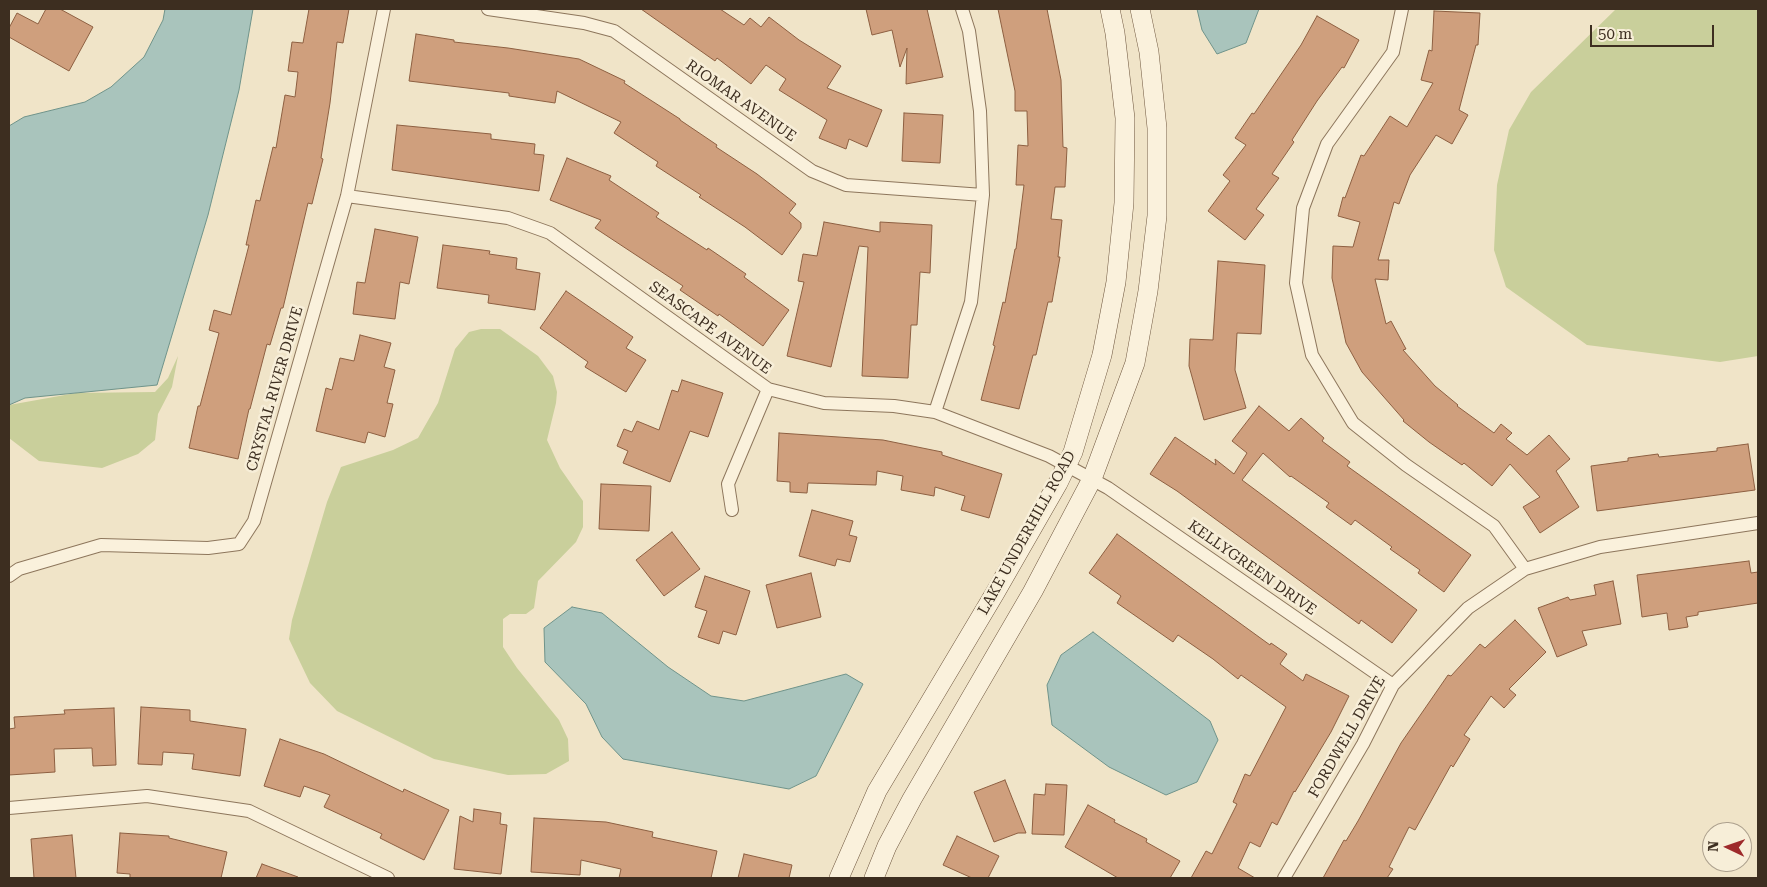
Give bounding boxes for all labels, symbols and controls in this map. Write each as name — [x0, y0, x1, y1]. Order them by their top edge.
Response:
scale bar — [1592, 15, 1716, 47]
text: 50 m — [1598, 25, 1632, 43]
street label: RIOMAR AVENUE — [682, 56, 800, 146]
street label: SEASCAPE AVENUE — [645, 278, 775, 378]
street label: CRYSTAL RIVER DRIVE — [243, 304, 307, 474]
street label: LAKE UNDERHILL ROAD — [974, 448, 1080, 618]
street label: KELLYGREEN DRIVE — [1184, 517, 1320, 619]
street label: FORDWELL DRIVE — [1305, 673, 1389, 801]
north arrow — [1702, 822, 1752, 872]
text: N — [1705, 840, 1721, 852]

